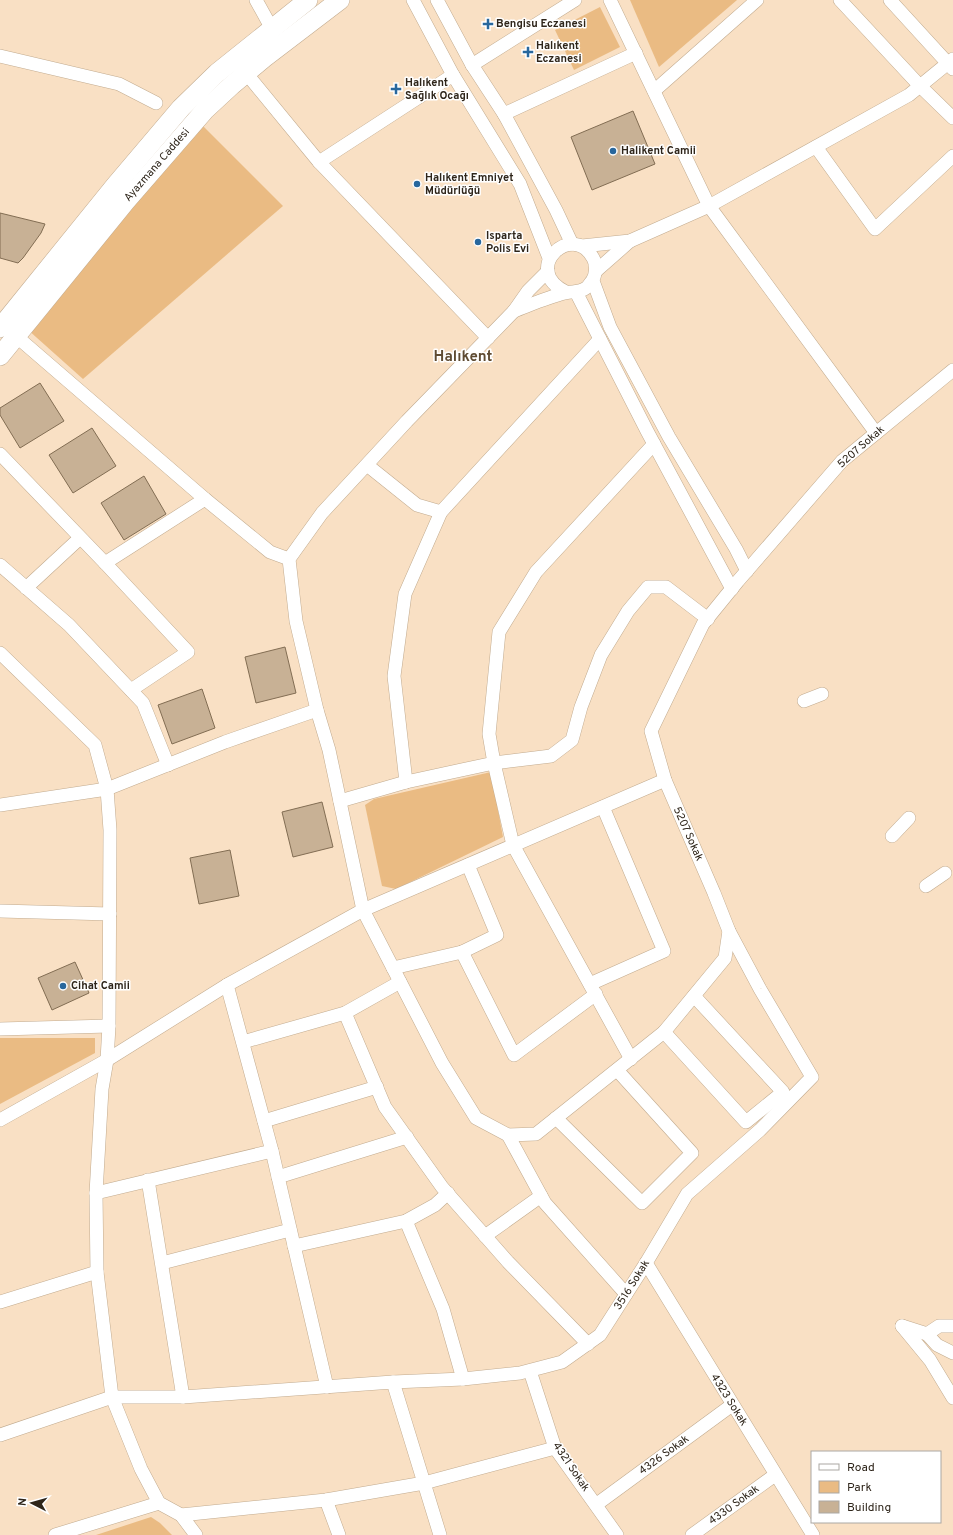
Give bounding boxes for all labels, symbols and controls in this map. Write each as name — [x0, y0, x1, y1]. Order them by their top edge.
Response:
place label: Bengisu Eczanesi — [496, 17, 586, 31]
marker: Bengisu Eczanesi — [483, 19, 493, 29]
place label: Halıkent Eczanesi — [536, 39, 582, 66]
marker: Halıkent Eczanesi — [523, 47, 533, 57]
place label: Halıkent Sağlık Ocağı — [405, 76, 469, 103]
marker: Halıkent Sağlık Ocağı — [390, 83, 402, 95]
street label: Ayazmana Caddesi — [121, 125, 193, 205]
place label: Halikent Camii — [621, 144, 696, 158]
marker: Halikent Camii — [608, 146, 618, 156]
place label: Halıkent Emniyet Müdürlüğü — [425, 171, 513, 198]
marker: Halıkent Emniyet Müdürlüğü — [412, 179, 422, 189]
place label: Isparta Polis Evi — [486, 229, 529, 256]
marker: Isparta Polis Evi — [473, 237, 483, 247]
district label: Halıkent — [434, 348, 492, 367]
street label: 5207 Sokak — [835, 423, 888, 471]
street label: 5207 Sokak — [670, 805, 706, 863]
place label: Cihat Camii — [71, 979, 130, 993]
marker: Cihat Camii — [58, 981, 68, 991]
street label: 3516 Sokak — [611, 1257, 653, 1313]
street label: 4323 Sokak — [707, 1371, 751, 1429]
street label: 4326 Sokak — [636, 1432, 692, 1478]
street label: 4321 Sokak — [549, 1440, 593, 1494]
legend — [811, 1451, 941, 1523]
text: Road — [847, 1460, 875, 1476]
text: Park — [847, 1480, 872, 1496]
street label: 4330 Sokak — [706, 1482, 762, 1528]
north arrow — [12, 1483, 52, 1523]
text: N — [16, 1497, 30, 1507]
text: Building — [847, 1500, 891, 1516]

